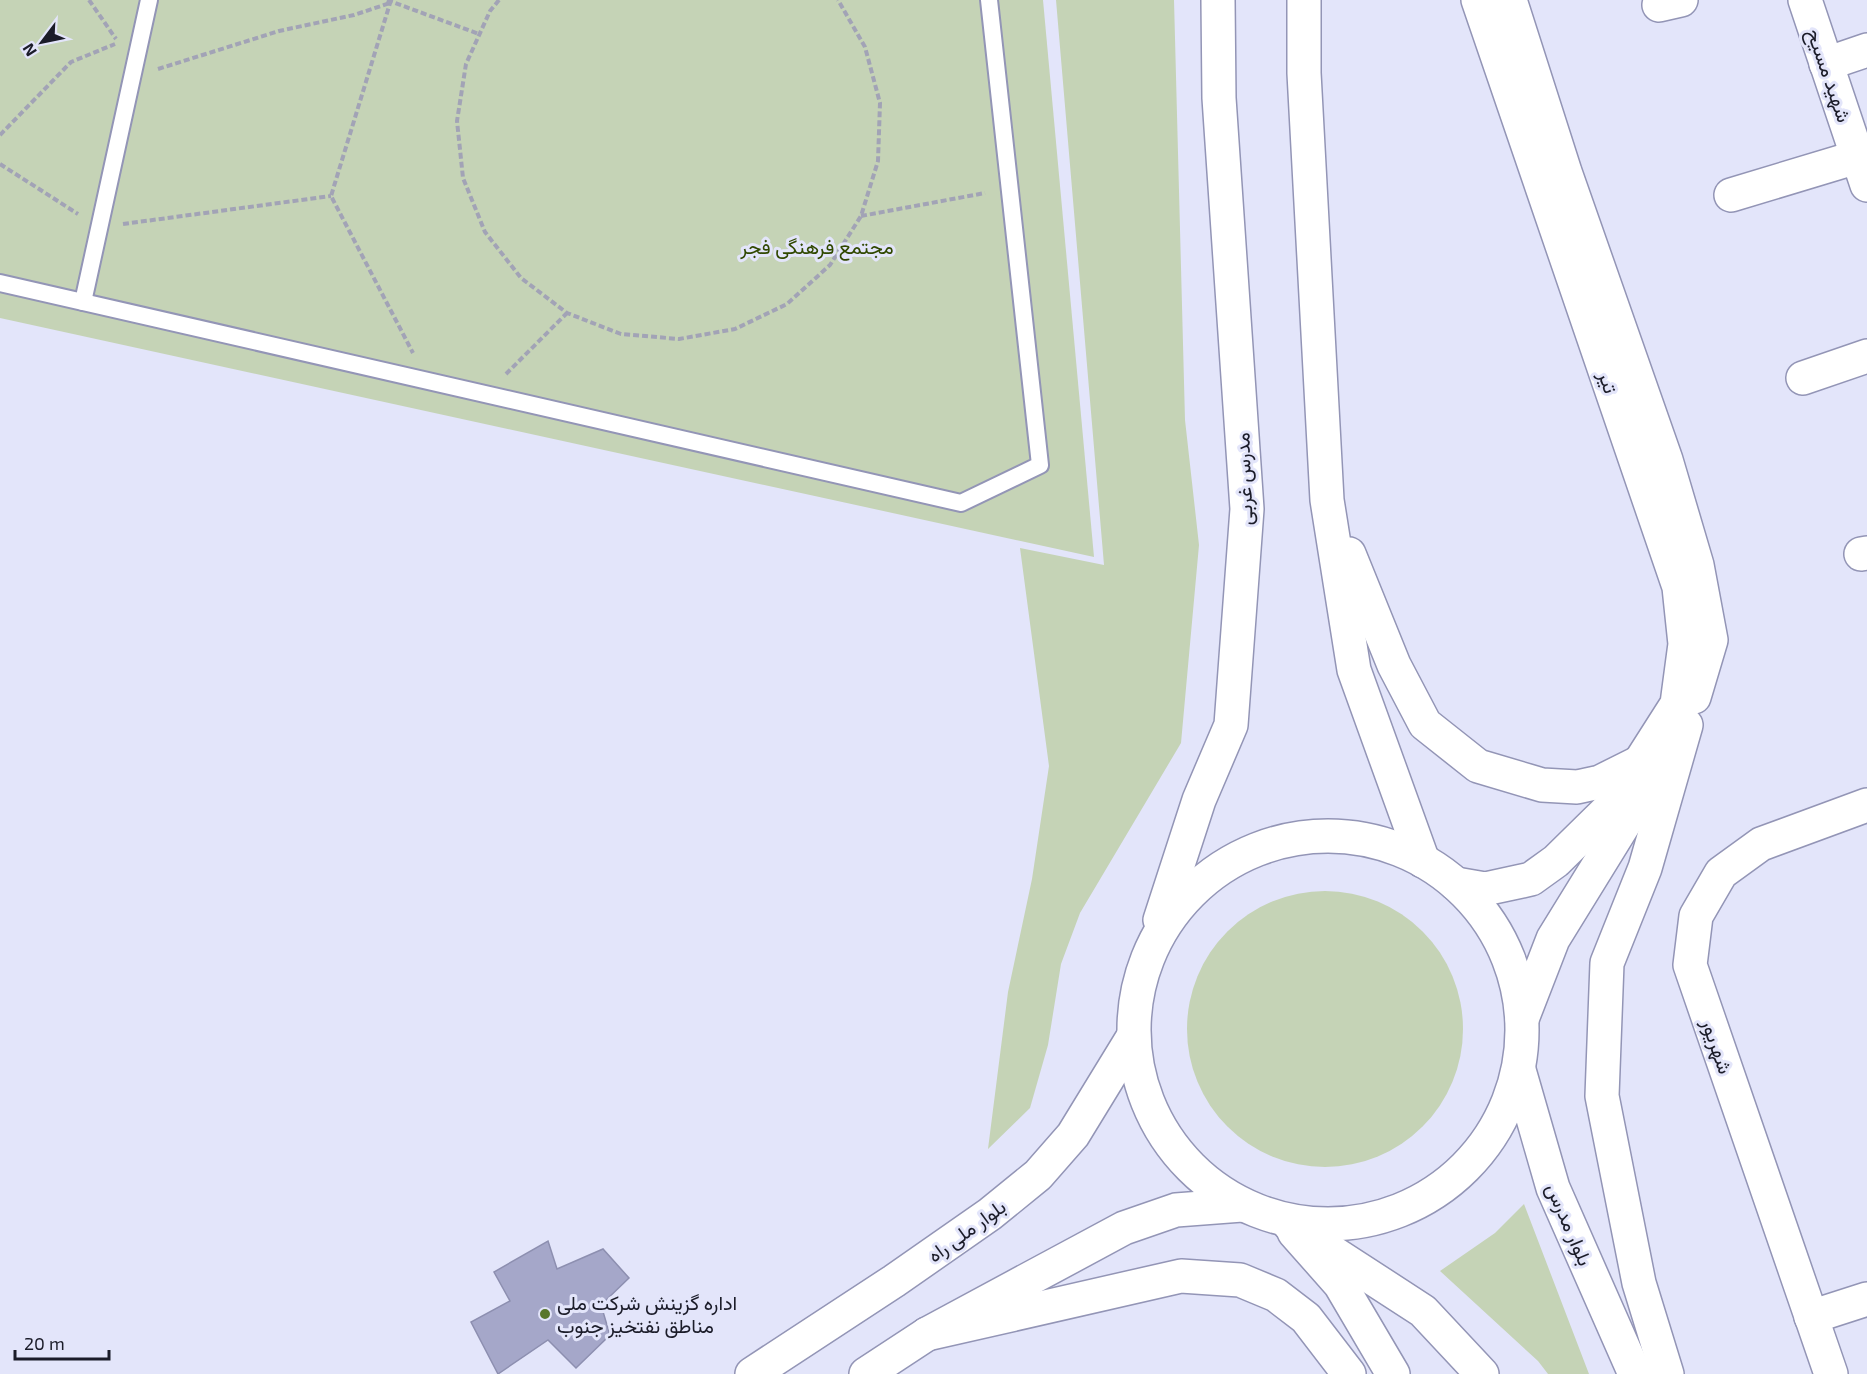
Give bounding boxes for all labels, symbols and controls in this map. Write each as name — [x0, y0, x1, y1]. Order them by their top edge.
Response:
north arrow — [12, 12, 72, 72]
street label: شهید مسیح — [1800, 25, 1857, 126]
text: N — [18, 40, 40, 60]
park label: مجتمع فرهنگی فجر — [739, 234, 894, 261]
street label: تیر — [1592, 367, 1624, 397]
street label: مدرس غربی — [1229, 432, 1259, 526]
street label: شهریور — [1695, 1014, 1739, 1077]
street label: بلوار مدرس — [1540, 1179, 1598, 1270]
street label: بلوار ملی راه — [922, 1194, 1011, 1268]
place label: اداره گزینش شرکت ملی مناطق نفتخیز جنوب — [557, 1290, 737, 1339]
marker: اداره گزینش شرکت ملی مناطق نفتخیز جنوب — [538, 1307, 552, 1321]
scale bar — [15, 1323, 110, 1361]
text: 20 m — [24, 1332, 65, 1354]

